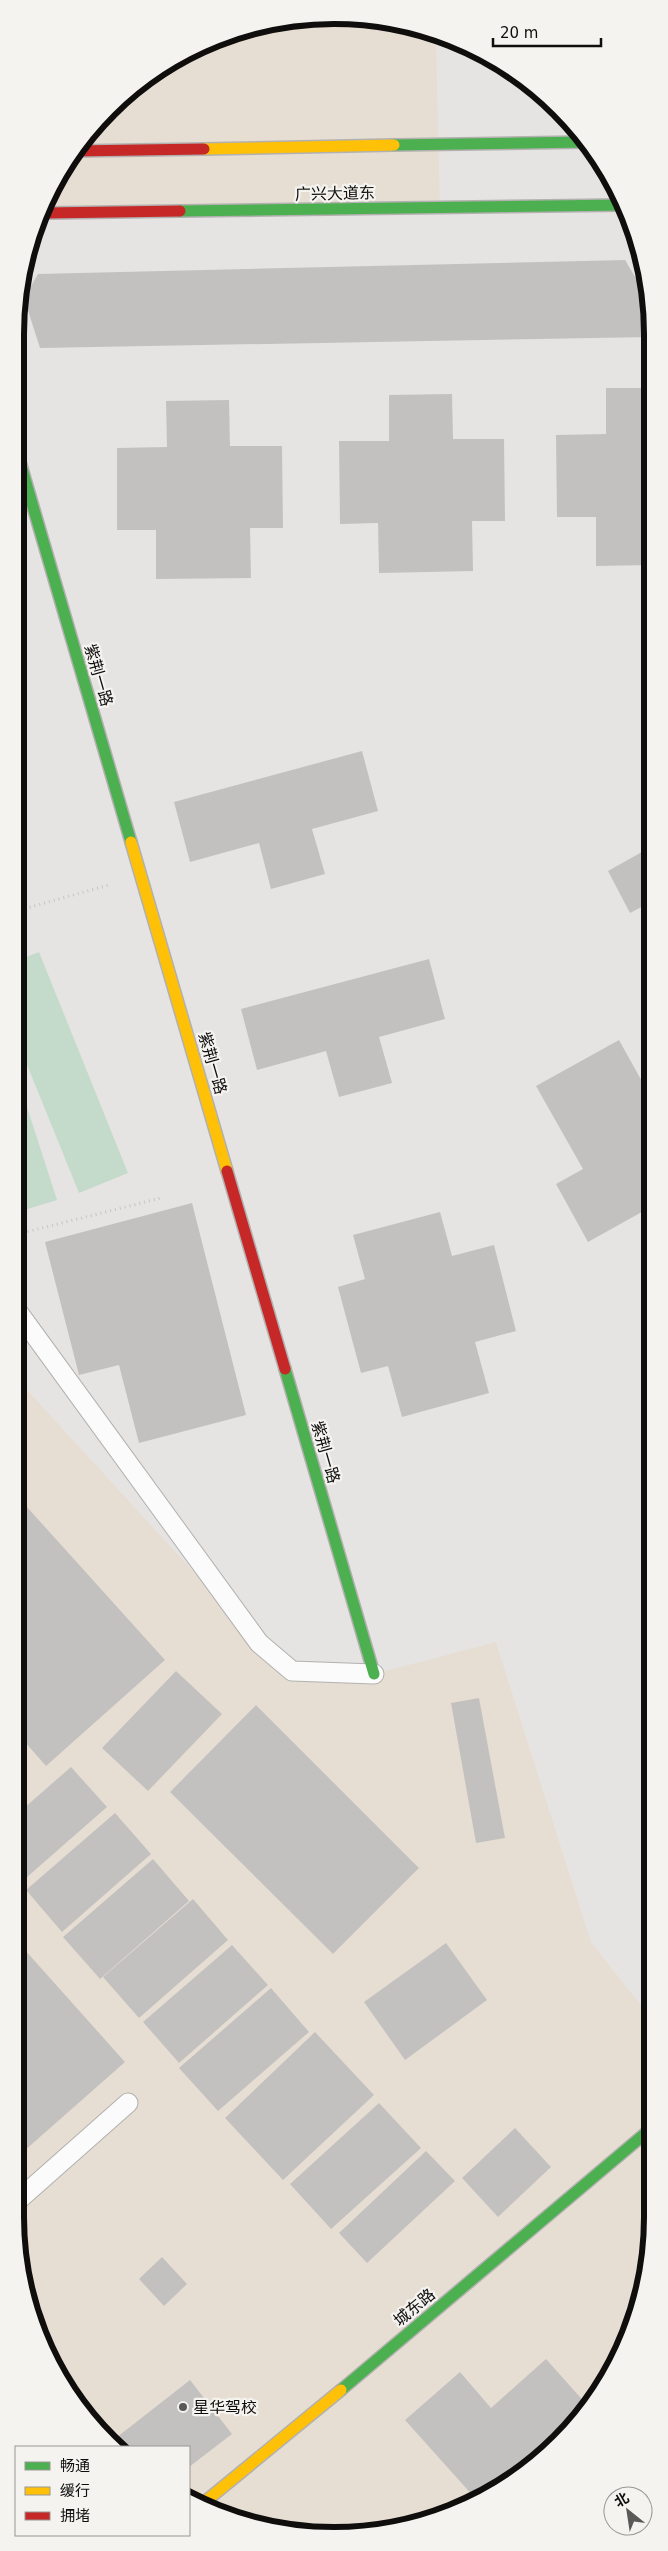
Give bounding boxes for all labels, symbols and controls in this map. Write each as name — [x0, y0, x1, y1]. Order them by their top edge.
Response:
scale bar — [493, 15, 600, 47]
text: 20 m — [500, 24, 538, 42]
street label: 广兴大道东 — [295, 183, 375, 204]
street label: 紫荆一路 — [81, 642, 116, 709]
street label: 紫荆一路 — [195, 1030, 230, 1097]
street label: 紫荆一路 — [308, 1419, 343, 1486]
street label: 城东路 — [390, 2285, 439, 2330]
place label: 星华驾校 — [193, 2398, 257, 2417]
marker: 星华驾校 — [177, 2401, 189, 2413]
legend — [15, 2446, 190, 2536]
text: 畅通 — [60, 2457, 90, 2475]
text: 缓行 — [60, 2482, 90, 2500]
north arrow — [603, 2486, 653, 2536]
text: 北 — [611, 2489, 632, 2510]
text: 拥堵 — [60, 2507, 90, 2525]

